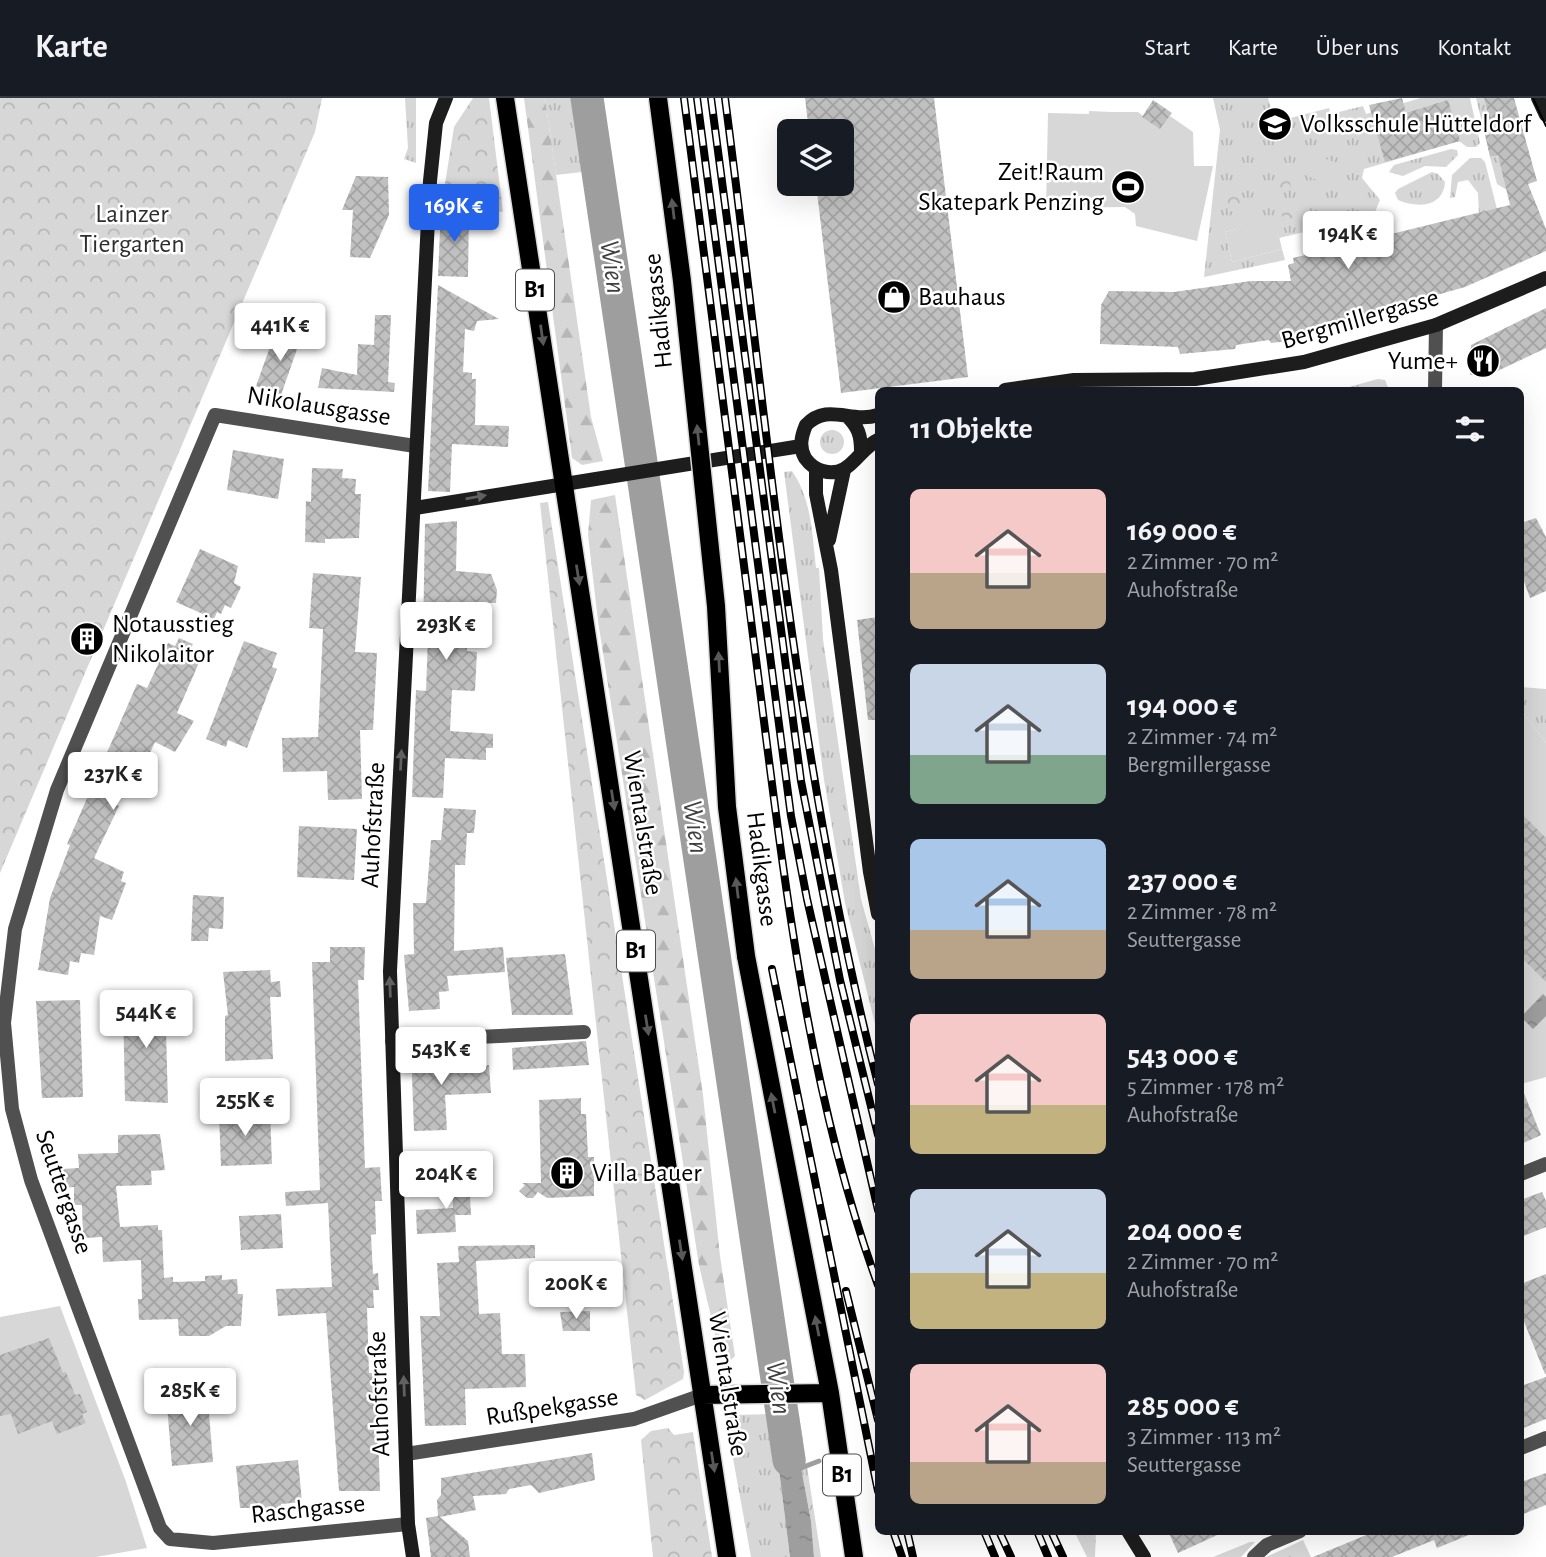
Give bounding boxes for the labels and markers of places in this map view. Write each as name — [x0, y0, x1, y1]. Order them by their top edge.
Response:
school or university icon: Volksschule Hütteldorf — [1256, 105, 1294, 143]
place label: Volksschule Hütteldorf — [1300, 111, 1533, 137]
place label: Zeit!Raum Skatepark Penzing — [918, 159, 1104, 215]
sports icon: Zeit!Raum Skatepark Penzing — [1109, 168, 1147, 206]
pin: 169K € — [397, 184, 511, 244]
pin: 194K € — [1291, 212, 1405, 271]
shop icon: Bauhaus — [875, 278, 913, 316]
place label: Bauhaus — [918, 284, 1006, 310]
pin: 441K € — [223, 303, 337, 363]
restaurant icon: Yume+ — [1464, 342, 1502, 380]
place label: Yume+ — [1388, 348, 1458, 374]
pin: 293K € — [389, 602, 503, 662]
place label: Notausstieg Nikolaitor — [112, 611, 234, 667]
building icon: Notausstieg Nikolaitor — [68, 620, 106, 658]
pin: 237K € — [56, 752, 170, 812]
pin: 544K € — [89, 990, 203, 1050]
pin: 543K € — [384, 1028, 498, 1087]
pin: 255K € — [188, 1079, 302, 1138]
pin: 204K € — [389, 1152, 503, 1211]
building icon: Villa Bauer — [548, 1154, 586, 1192]
place label: Villa Bauer — [592, 1160, 702, 1186]
pin: 200K € — [519, 1262, 633, 1321]
pin: 285K € — [133, 1368, 247, 1428]

